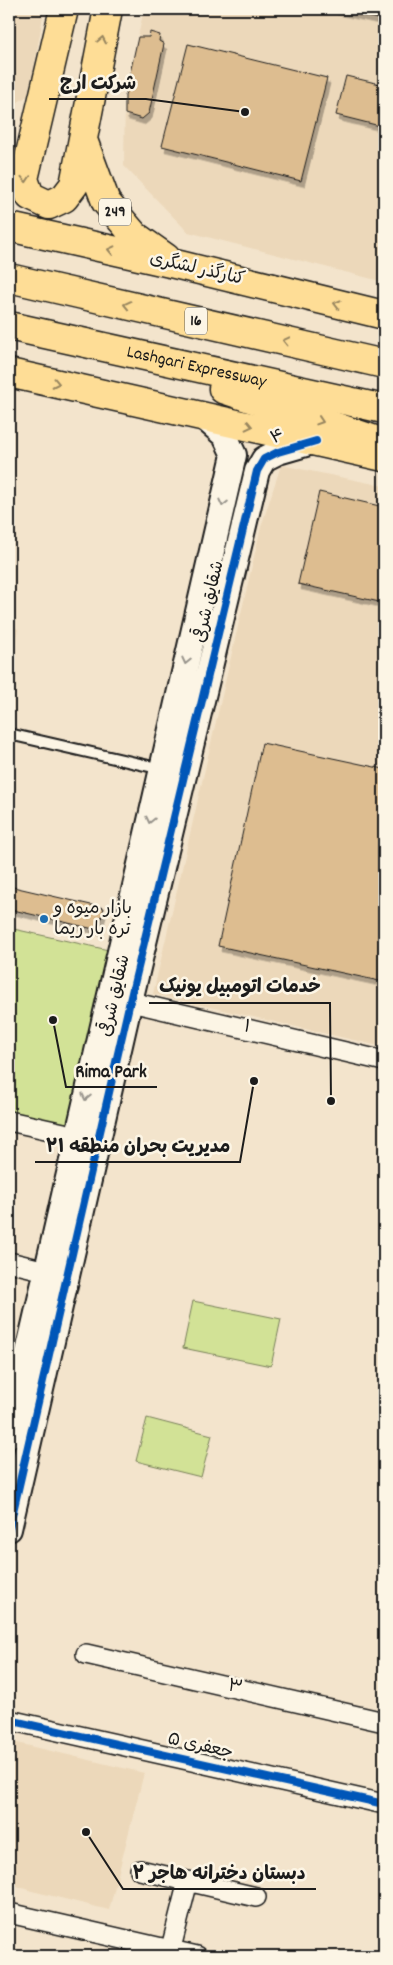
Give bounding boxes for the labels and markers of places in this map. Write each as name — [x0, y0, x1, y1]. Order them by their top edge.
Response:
callout: شرکت ارج — [49, 65, 146, 99]
place label: بازار میوه و تره بار ریما — [52, 897, 132, 943]
marker: بازار میوه و تره بار ریما — [38, 913, 50, 925]
callout: خدمات اتومبیل یونیک — [149, 969, 330, 1003]
callout: Rima Park — [66, 1053, 157, 1087]
callout: مدیریت بحران منطقه ۲۱ — [35, 1128, 240, 1162]
callout: دبستان دخترانه هاجر ۲ — [123, 1855, 316, 1889]

